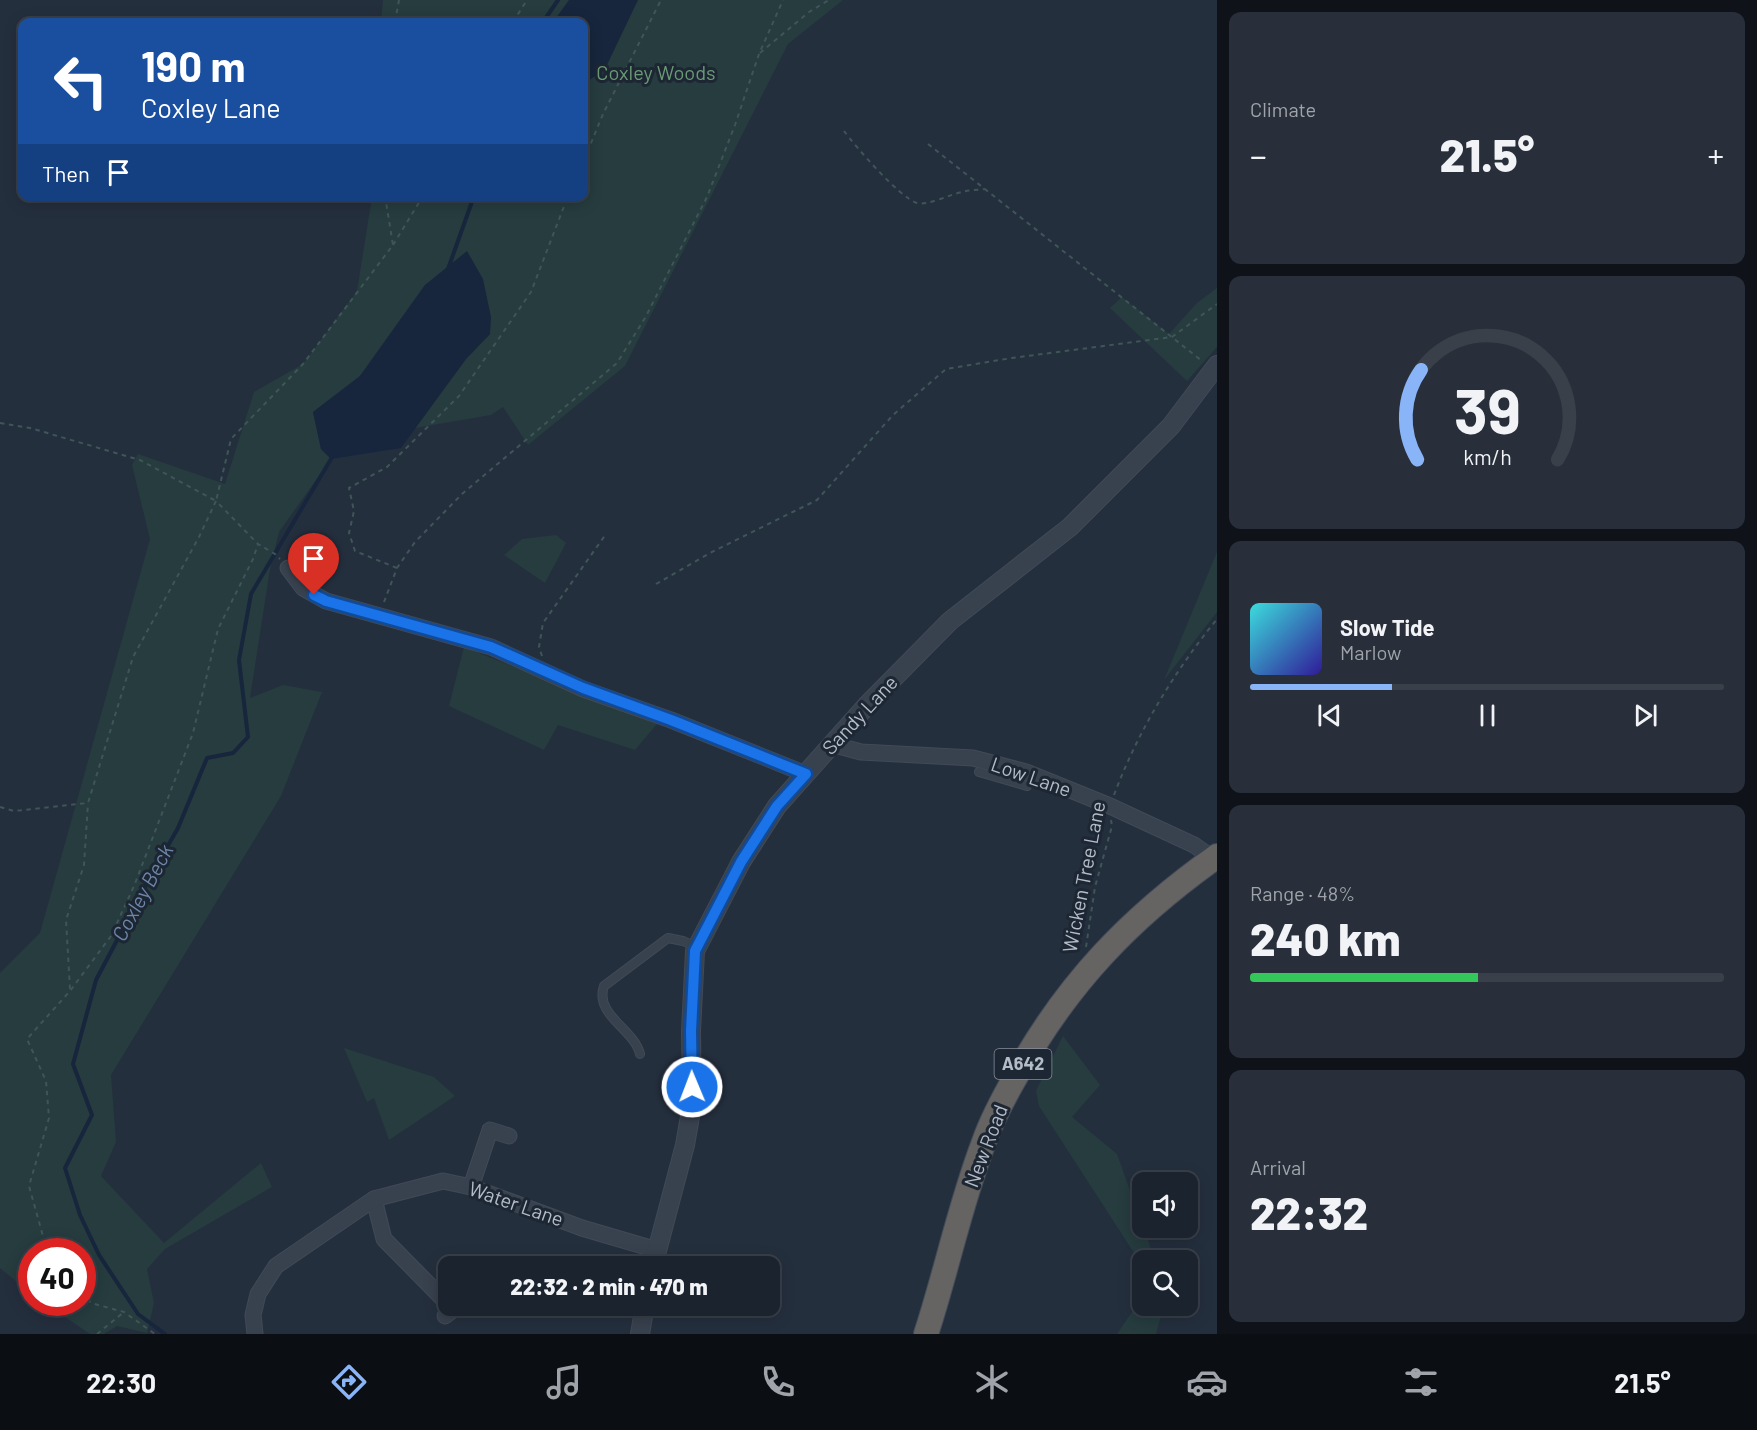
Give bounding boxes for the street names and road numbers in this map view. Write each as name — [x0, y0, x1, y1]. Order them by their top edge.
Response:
street label: Sandy Lane — [817, 670, 902, 759]
street label: Low Lane — [988, 751, 1075, 801]
street label: Wicken Tree Lane — [1057, 799, 1109, 955]
road number: A642 — [994, 1049, 1052, 1079]
street label: New Road — [958, 1101, 1012, 1190]
street label: Water Lane — [466, 1176, 567, 1230]

